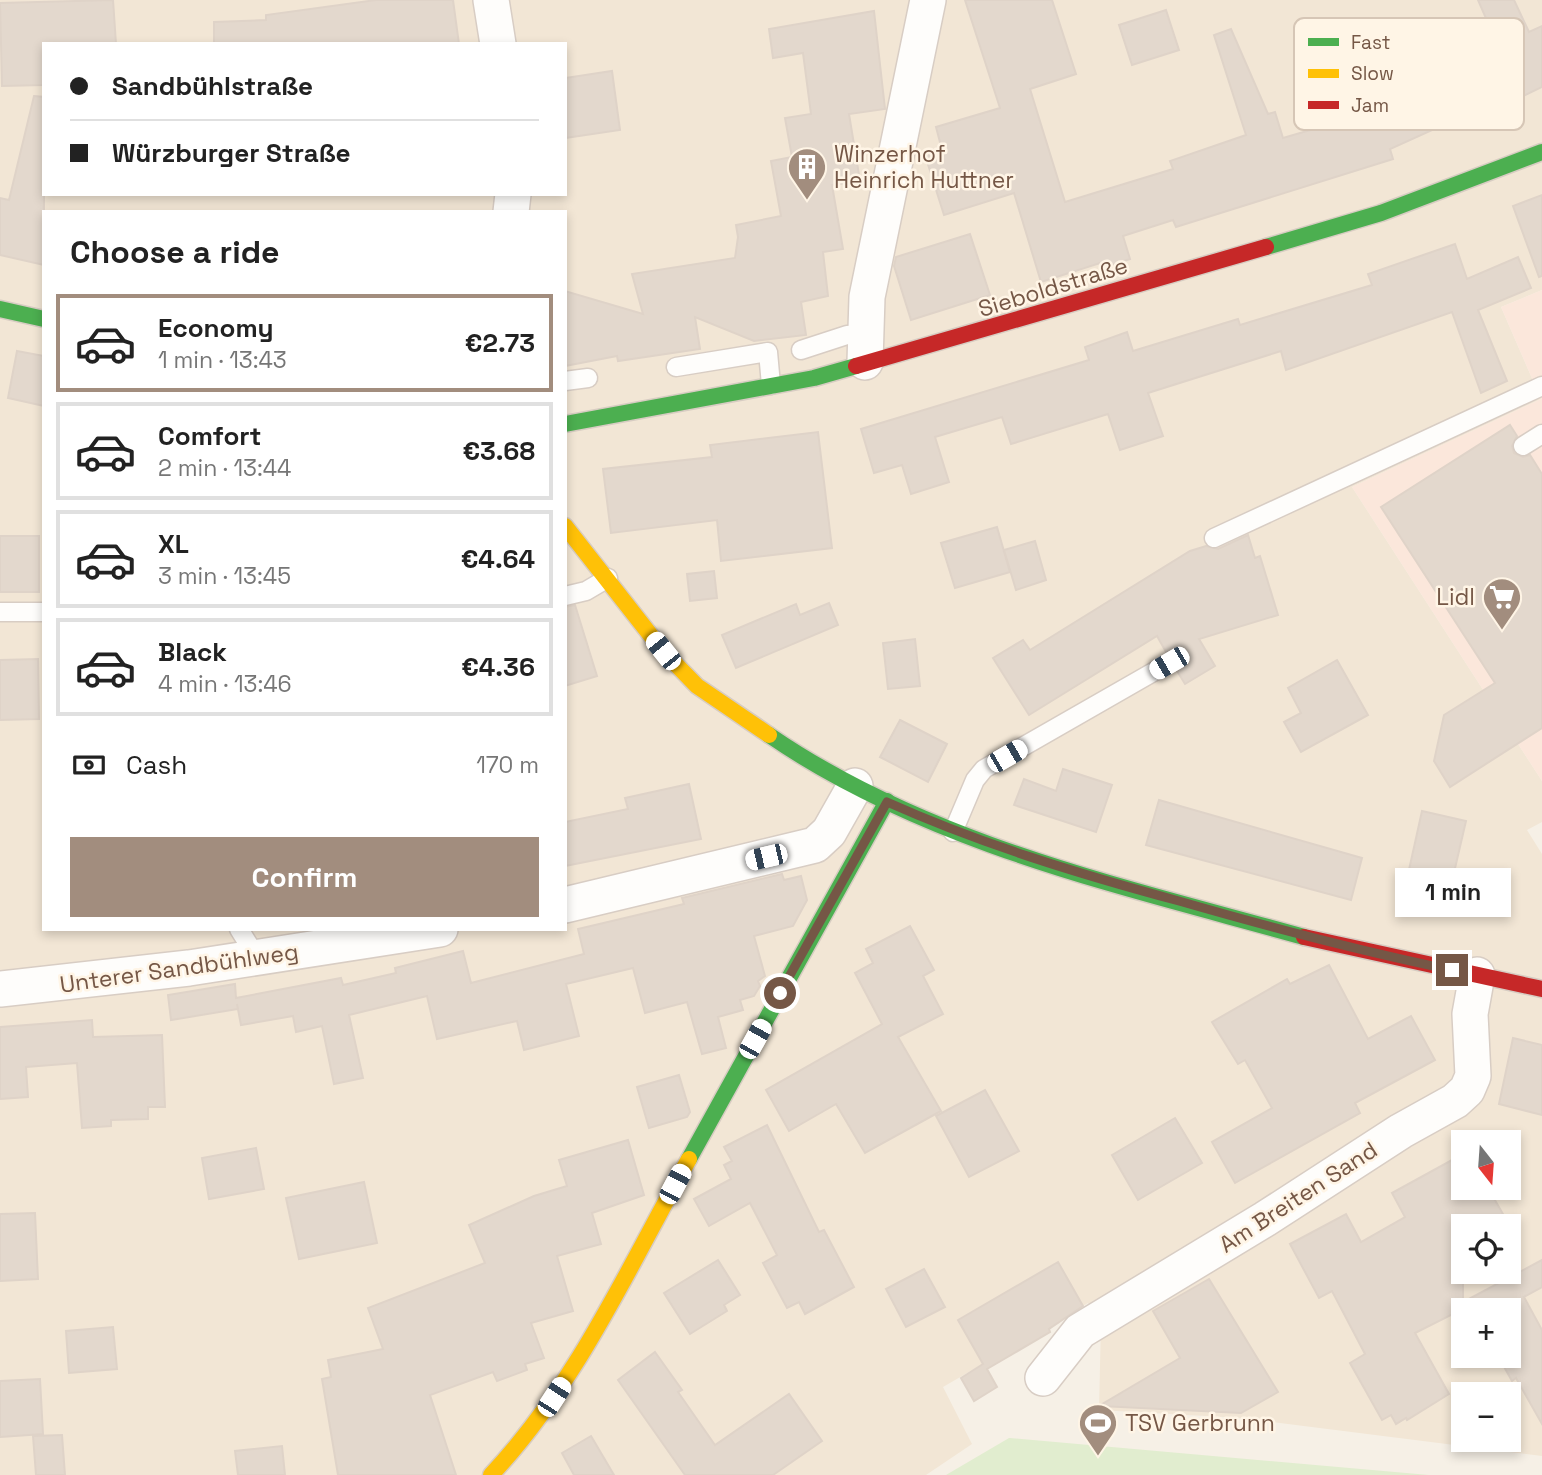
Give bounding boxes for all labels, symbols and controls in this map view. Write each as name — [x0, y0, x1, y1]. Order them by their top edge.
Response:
legend — [1294, 18, 1524, 130]
text: Fast — [1351, 30, 1391, 55]
text: Slow — [1351, 61, 1394, 86]
text: Sandbühlstraße — [112, 69, 313, 103]
text: Jam — [1351, 93, 1389, 118]
text: Würzburger Straße — [112, 136, 351, 170]
place label: Winzerhof Heinrich Huttner — [834, 139, 1014, 195]
building icon: Winzerhof Heinrich Huttner — [786, 146, 828, 201]
text: Choose a ride — [70, 232, 280, 272]
street label: Sieboldstraße — [975, 250, 1131, 324]
text: Economy — [158, 311, 274, 345]
icon: car — [74, 312, 137, 375]
text: €2.73 — [465, 326, 535, 360]
text: 1 min · 13:43 — [158, 345, 287, 375]
text: Comfort — [158, 419, 261, 453]
icon: car — [74, 420, 137, 483]
text: €3.68 — [462, 434, 535, 468]
text: 2 min · 13:44 — [158, 453, 292, 483]
text: XL — [158, 527, 189, 561]
icon: car — [74, 528, 137, 591]
text: €4.64 — [461, 542, 535, 576]
text: 3 min · 13:45 — [158, 561, 291, 591]
supermarket icon: Lidl — [1481, 576, 1523, 631]
place label: Lidl — [1436, 582, 1475, 612]
car — [642, 628, 685, 674]
text: Black — [158, 635, 227, 669]
icon: car — [74, 636, 137, 699]
car — [1146, 643, 1193, 683]
text: €4.36 — [461, 650, 535, 684]
text: 4 min · 13:46 — [158, 669, 292, 699]
car — [984, 736, 1031, 776]
icon: cash — [70, 746, 108, 784]
text: Cash — [126, 748, 187, 782]
text: 170 m — [476, 750, 539, 780]
button: Confirm — [70, 837, 539, 917]
car — [744, 842, 789, 872]
callout: 1 min — [1394, 869, 1510, 918]
text: 1 min — [1425, 877, 1481, 907]
street label: Unterer Sandbühlweg — [58, 936, 300, 1000]
route end — [1436, 954, 1468, 986]
route start — [764, 977, 796, 1009]
car — [736, 1016, 775, 1062]
north arrow — [1451, 1130, 1521, 1200]
map controls — [1451, 1130, 1521, 1452]
street label: Am Breiten Sand — [1213, 1135, 1383, 1259]
car — [656, 1161, 695, 1207]
button: locate — [1451, 1214, 1521, 1284]
button: + — [1451, 1298, 1521, 1368]
car — [534, 1374, 575, 1420]
button: − — [1451, 1382, 1521, 1452]
sports icon: TSV Gerbrunn — [1077, 1402, 1119, 1457]
place label: TSV Gerbrunn — [1125, 1408, 1275, 1438]

